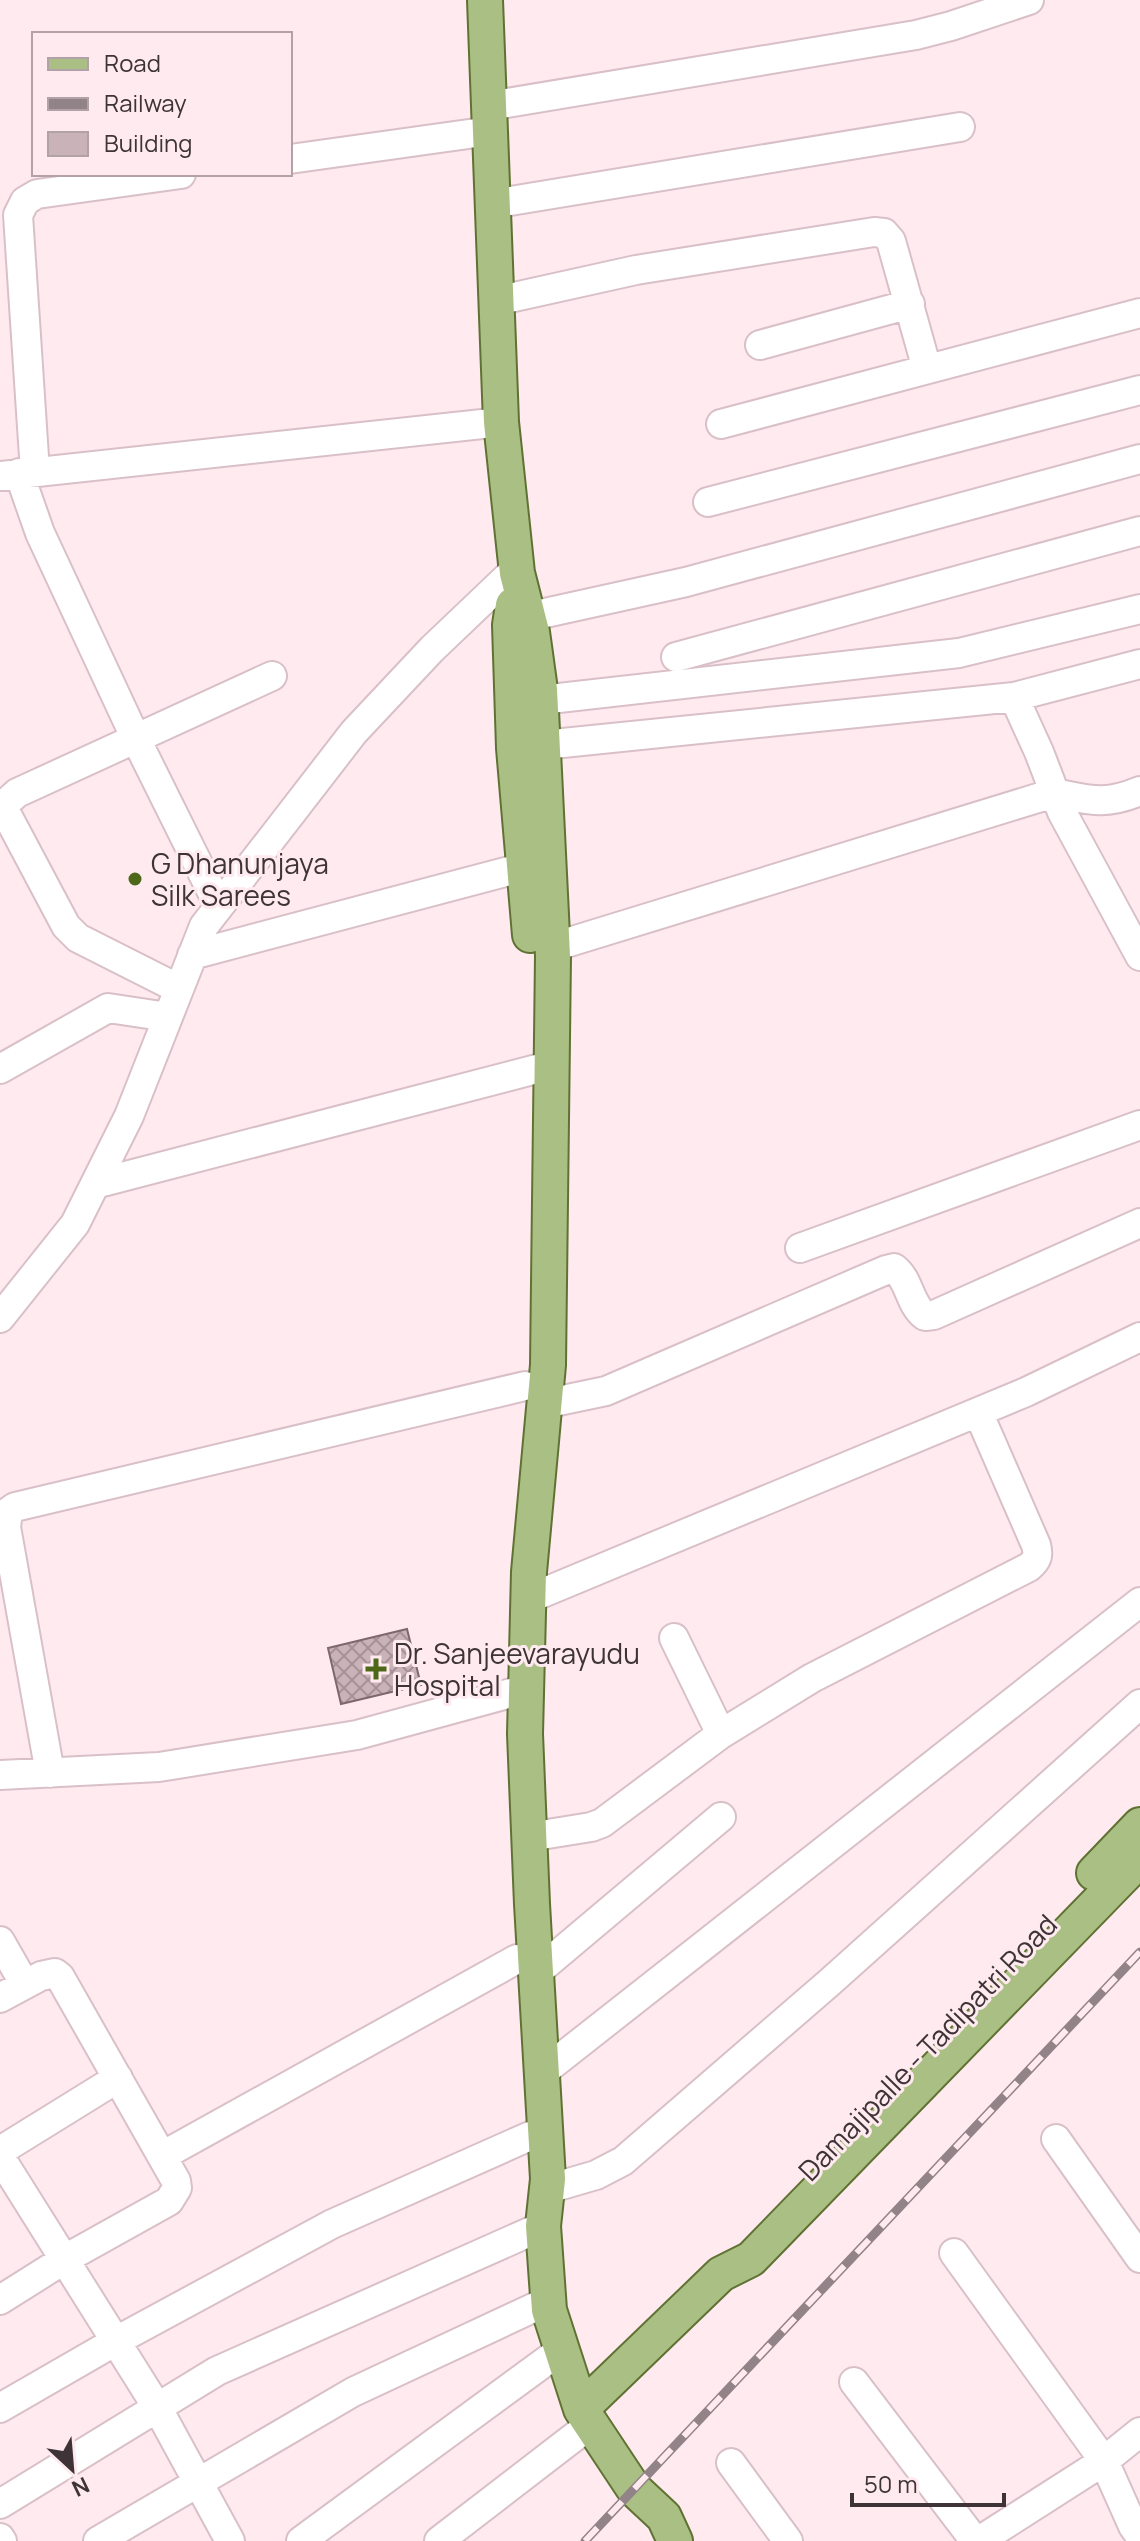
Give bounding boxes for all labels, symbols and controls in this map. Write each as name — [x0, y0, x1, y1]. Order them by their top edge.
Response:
legend — [32, 32, 292, 176]
text: Road — [104, 46, 161, 79]
text: Railway — [104, 86, 187, 119]
text: Building — [104, 126, 192, 159]
place label: G Dhanunjaya Silk Sarees — [151, 844, 329, 914]
marker: G Dhanunjaya Silk Sarees — [126, 870, 144, 888]
place label: Dr. Sanjeevarayudu Hospital — [394, 1634, 640, 1704]
marker: Dr. Sanjeevarayudu Hospital — [365, 1658, 387, 1680]
street label: Damajipalle - Tadipatri Road — [789, 1905, 1065, 2189]
north arrow — [32, 2429, 112, 2509]
scale bar — [852, 2457, 1004, 2507]
text: 50 m — [864, 2467, 918, 2500]
text: N — [67, 2470, 94, 2504]

